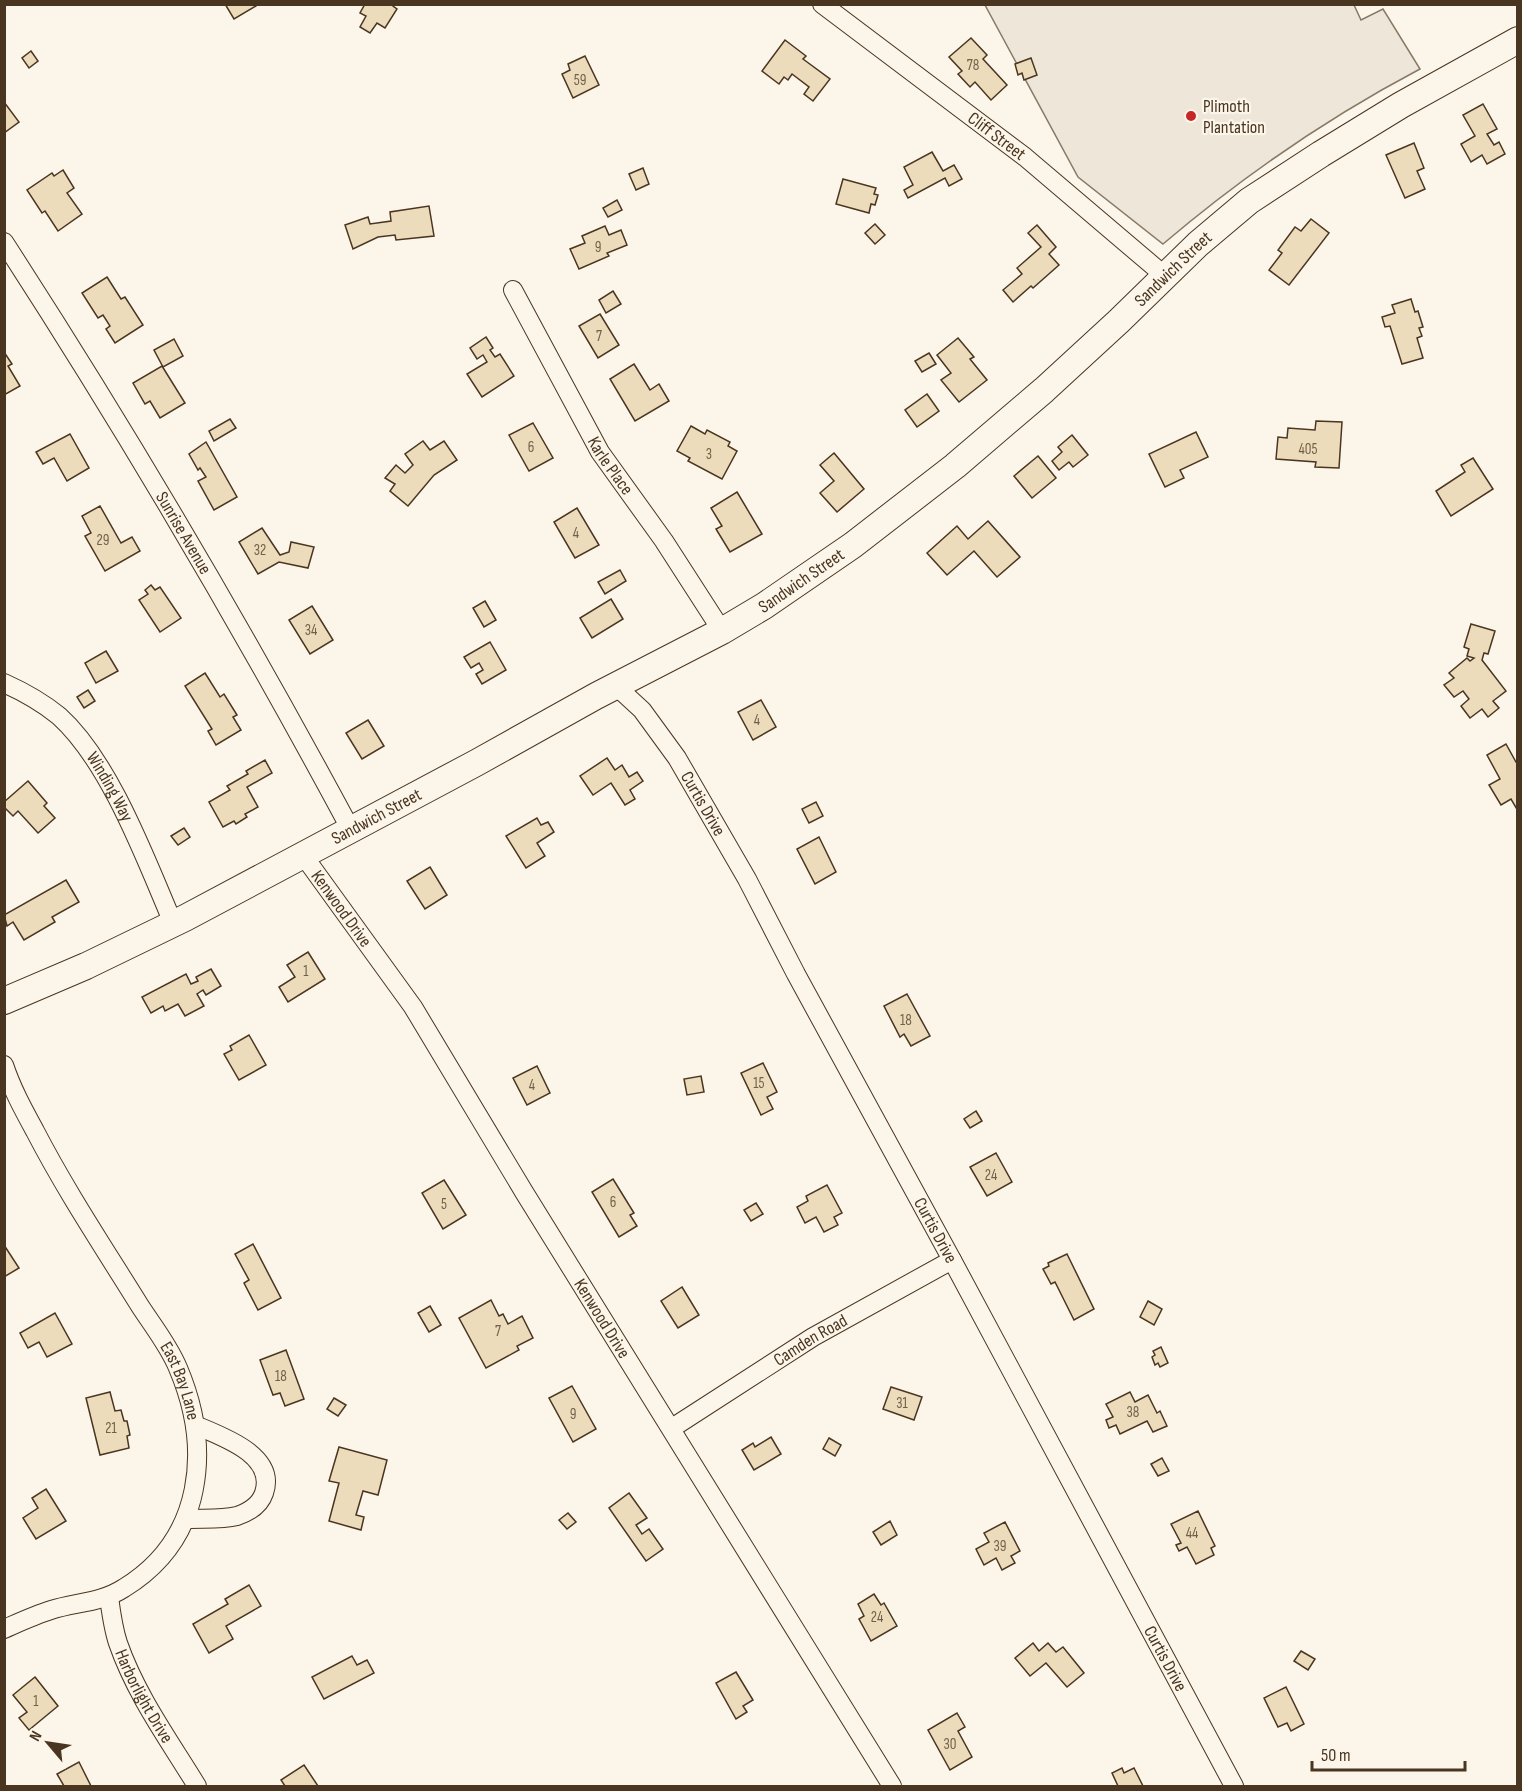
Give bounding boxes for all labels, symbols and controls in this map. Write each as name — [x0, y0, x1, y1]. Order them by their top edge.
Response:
house number: 78 — [967, 56, 979, 75]
house number: 59 — [574, 71, 586, 90]
place label: Plimoth Plantation — [1203, 96, 1265, 138]
street label: Cliff Street — [963, 108, 1030, 165]
marker: Plimoth Plantation — [1184, 109, 1198, 123]
street label: Sandwich Street — [1130, 227, 1217, 311]
house number: 9 — [595, 238, 601, 257]
house number: 7 — [596, 327, 602, 346]
street label: Karle Place — [583, 433, 637, 499]
house number: 6 — [528, 438, 534, 457]
house number: 405 — [1299, 440, 1317, 459]
house number: 3 — [706, 445, 712, 464]
street label: Sunrise Avenue — [151, 488, 216, 578]
house number: 4 — [573, 524, 579, 543]
house number: 29 — [97, 531, 109, 550]
house number: 32 — [254, 541, 266, 560]
street label: Sandwich Street — [755, 544, 849, 618]
house number: 34 — [305, 621, 317, 640]
house number: 4 — [754, 711, 760, 730]
street label: Winding Way — [82, 748, 137, 825]
street label: Curtis Drive — [676, 768, 730, 840]
street label: Sandwich Street — [328, 784, 426, 849]
street label: Kenwood Drive — [306, 866, 376, 951]
house number: 1 — [303, 962, 309, 981]
house number: 18 — [900, 1011, 912, 1030]
house number: 15 — [753, 1074, 765, 1093]
house number: 4 — [529, 1076, 535, 1095]
house number: 24 — [985, 1166, 997, 1185]
house number: 6 — [610, 1193, 616, 1212]
street label: Curtis Drive — [909, 1194, 962, 1267]
house number: 5 — [441, 1195, 447, 1214]
street label: Kenwood Drive — [569, 1275, 634, 1362]
street label: Camden Road — [770, 1310, 851, 1371]
house number: 7 — [495, 1322, 501, 1341]
street label: East Bay Lane — [156, 1338, 203, 1422]
house number: 18 — [275, 1367, 287, 1386]
house number: 31 — [896, 1394, 909, 1413]
house number: 38 — [1127, 1403, 1139, 1422]
house number: 9 — [570, 1405, 576, 1424]
house number: 21 — [105, 1419, 117, 1438]
house number: 44 — [1186, 1524, 1198, 1543]
house number: 39 — [994, 1537, 1006, 1556]
house number: 24 — [871, 1608, 883, 1627]
street label: Curtis Drive — [1139, 1622, 1191, 1695]
street label: Harborlight Drive — [110, 1646, 177, 1747]
house number: 1 — [33, 1692, 39, 1711]
north arrow — [18, 1713, 78, 1773]
text: N — [26, 1728, 47, 1745]
scale bar — [1312, 1734, 1465, 1772]
house number: 30 — [944, 1735, 956, 1754]
text: 50 m — [1321, 1745, 1351, 1766]

